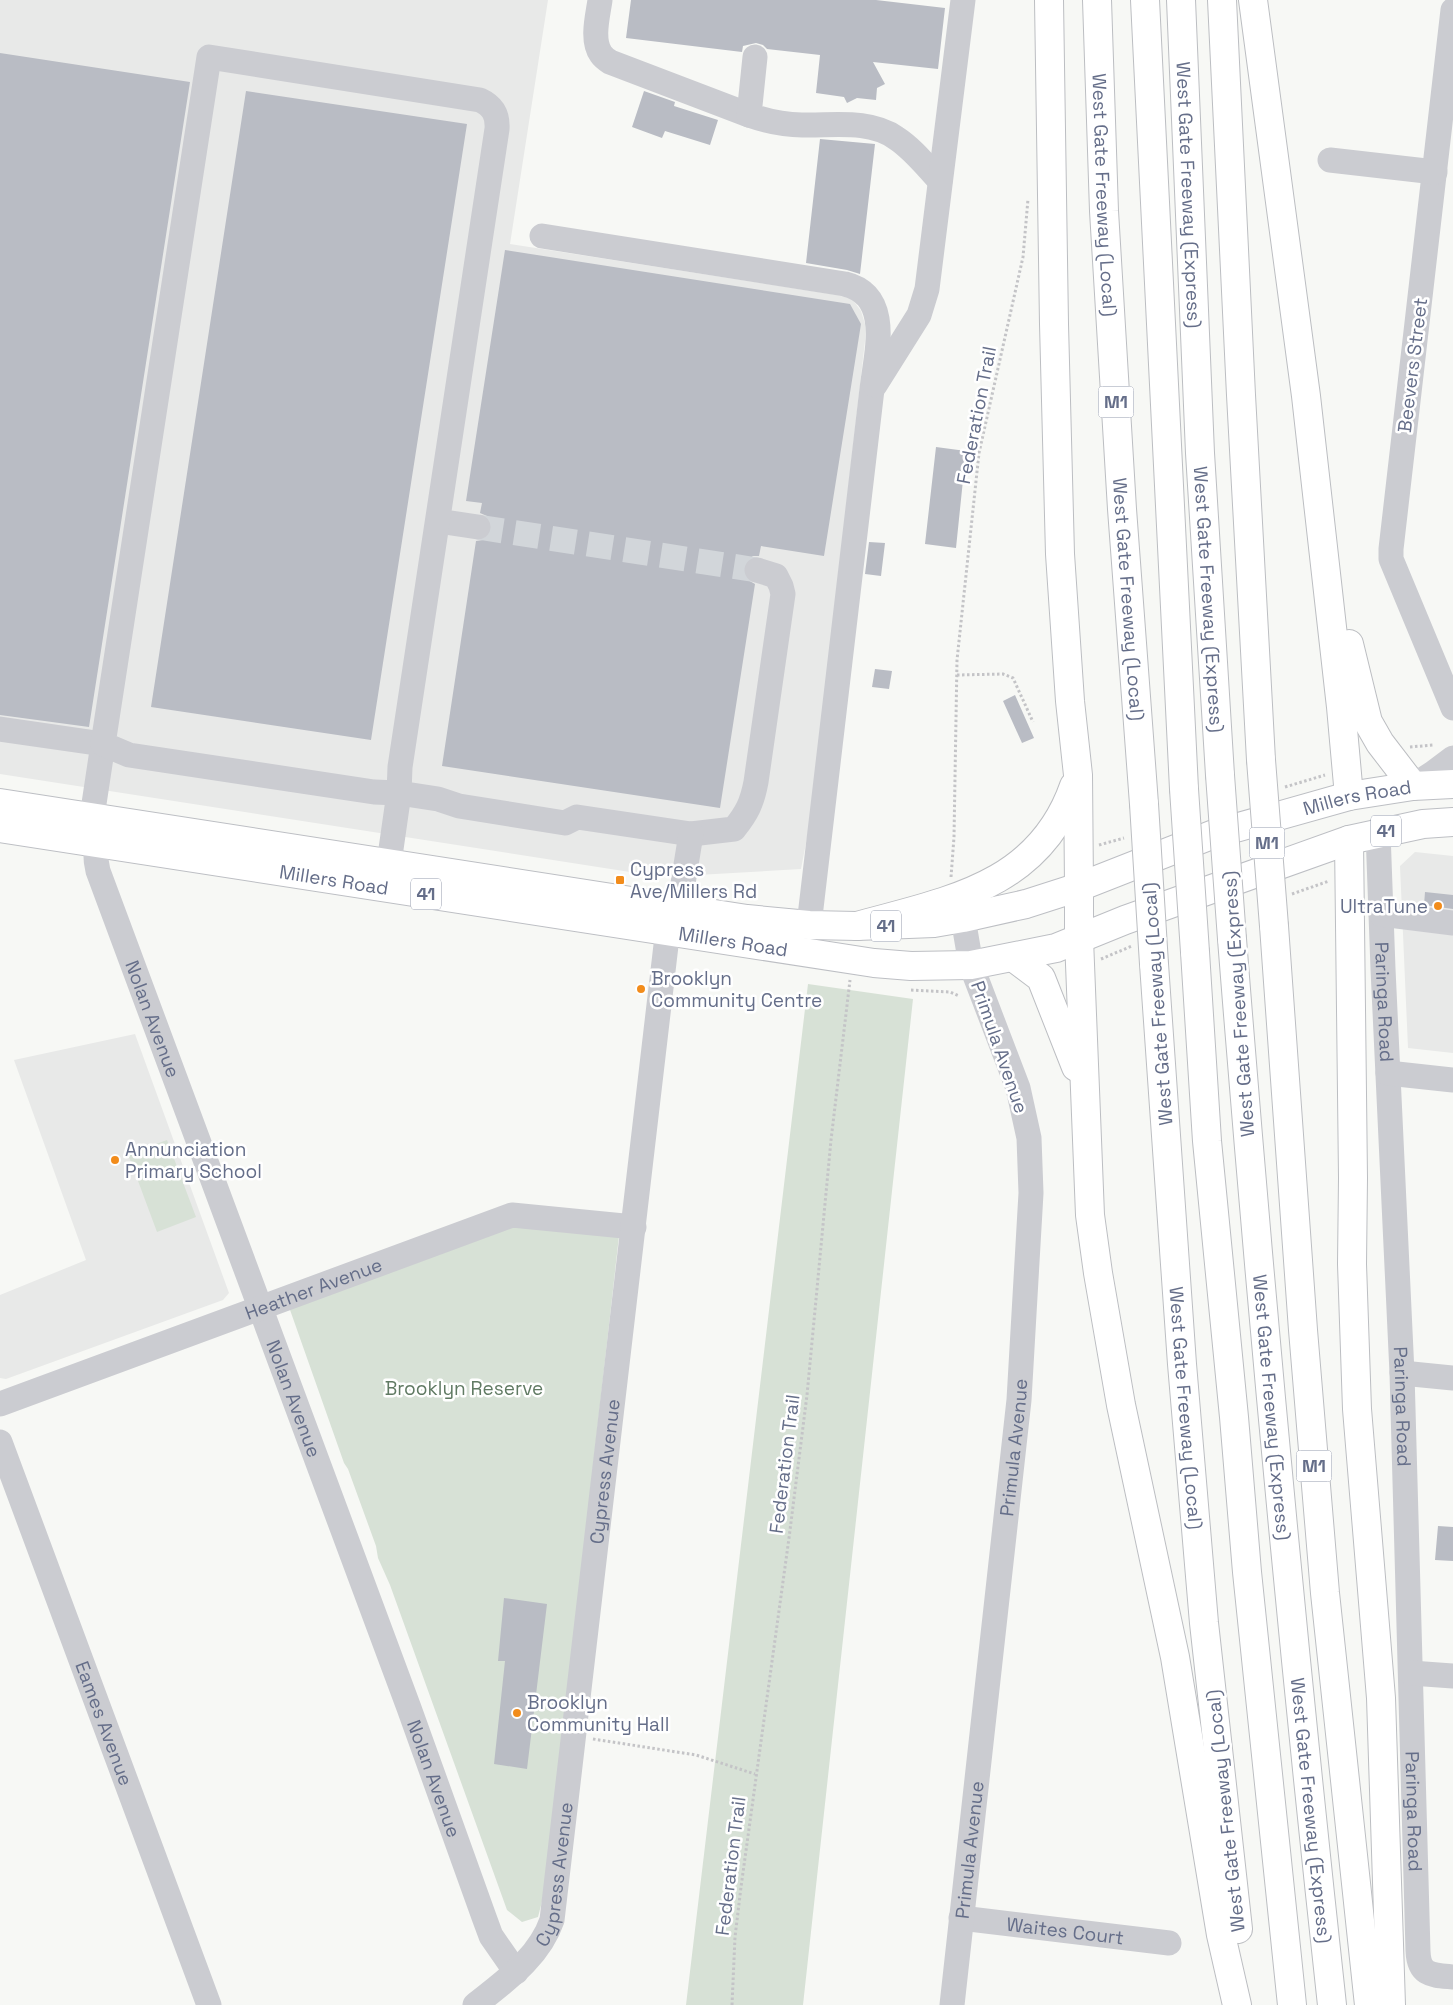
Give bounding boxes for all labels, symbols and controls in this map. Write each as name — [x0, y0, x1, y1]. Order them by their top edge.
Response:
street label: West Gate Freeway (Express) — [1171, 61, 1207, 329]
street label: West Gate Freeway (Local) — [1086, 73, 1122, 317]
street label: Beevers Street — [1392, 296, 1433, 434]
street label: Federation Trail — [951, 344, 1002, 486]
road number: M1 — [1098, 387, 1134, 418]
street label: West Gate Freeway (Express) — [1188, 465, 1229, 733]
street label: West Gate Freeway (Local) — [1107, 477, 1150, 722]
street label: Millers Road — [1300, 774, 1413, 821]
road number: 41 — [1371, 816, 1401, 846]
road number: M1 — [1250, 828, 1284, 858]
place label: Cypress Ave/Millers Rd — [630, 857, 757, 904]
street label: Millers Road — [278, 859, 390, 901]
street label: West Gate Freeway (Express) — [1217, 870, 1260, 1138]
marker: Cypress Ave/Millers Rd — [614, 874, 626, 886]
road number: 41 — [411, 879, 441, 910]
street label: West Gate Freeway (Local) — [1137, 882, 1178, 1126]
place label: UltraTune — [1340, 894, 1428, 919]
marker: UltraTune — [1432, 900, 1444, 912]
road number: 41 — [871, 910, 901, 941]
street label: Millers Road — [677, 921, 790, 963]
street label: Paringa Road — [1369, 941, 1399, 1063]
street label: Nolan Avenue — [119, 957, 186, 1081]
place label: Brooklyn Community Centre — [651, 966, 822, 1013]
street label: Primula Avenue — [965, 978, 1034, 1117]
marker: Brooklyn Community Centre — [635, 983, 647, 995]
place label: Annunciation Primary School — [125, 1137, 262, 1184]
marker: Annunciation Primary School — [109, 1154, 121, 1166]
street label: Heather Avenue — [241, 1252, 386, 1326]
street label: West Gate Freeway (Express) — [1247, 1273, 1296, 1541]
street label: West Gate Freeway (Local) — [1164, 1286, 1208, 1530]
street label: Nolan Avenue — [260, 1336, 327, 1461]
street label: Paringa Road — [1388, 1346, 1417, 1467]
park label: Brooklyn Reserve — [385, 1376, 543, 1401]
street label: Primula Avenue — [994, 1378, 1033, 1518]
street label: Federation Trail — [764, 1393, 805, 1535]
street label: Cypress Avenue — [584, 1398, 626, 1545]
road number: M1 — [1296, 1450, 1332, 1482]
street label: Eames Avenue — [69, 1658, 138, 1789]
street label: West Gate Freeway (Express) — [1285, 1676, 1337, 1944]
street label: West Gate Freeway (Local) — [1200, 1689, 1251, 1933]
place label: Brooklyn Community Hall — [527, 1690, 669, 1737]
marker: Brooklyn Community Hall — [511, 1707, 523, 1719]
street label: Nolan Avenue — [401, 1716, 466, 1841]
street label: Paringa Road — [1399, 1751, 1428, 1872]
street label: Primula Avenue — [950, 1780, 990, 1920]
street label: Federation Trail — [710, 1795, 751, 1937]
street label: Cypress Avenue — [530, 1801, 579, 1951]
street label: Waites Court — [1005, 1912, 1125, 1950]

